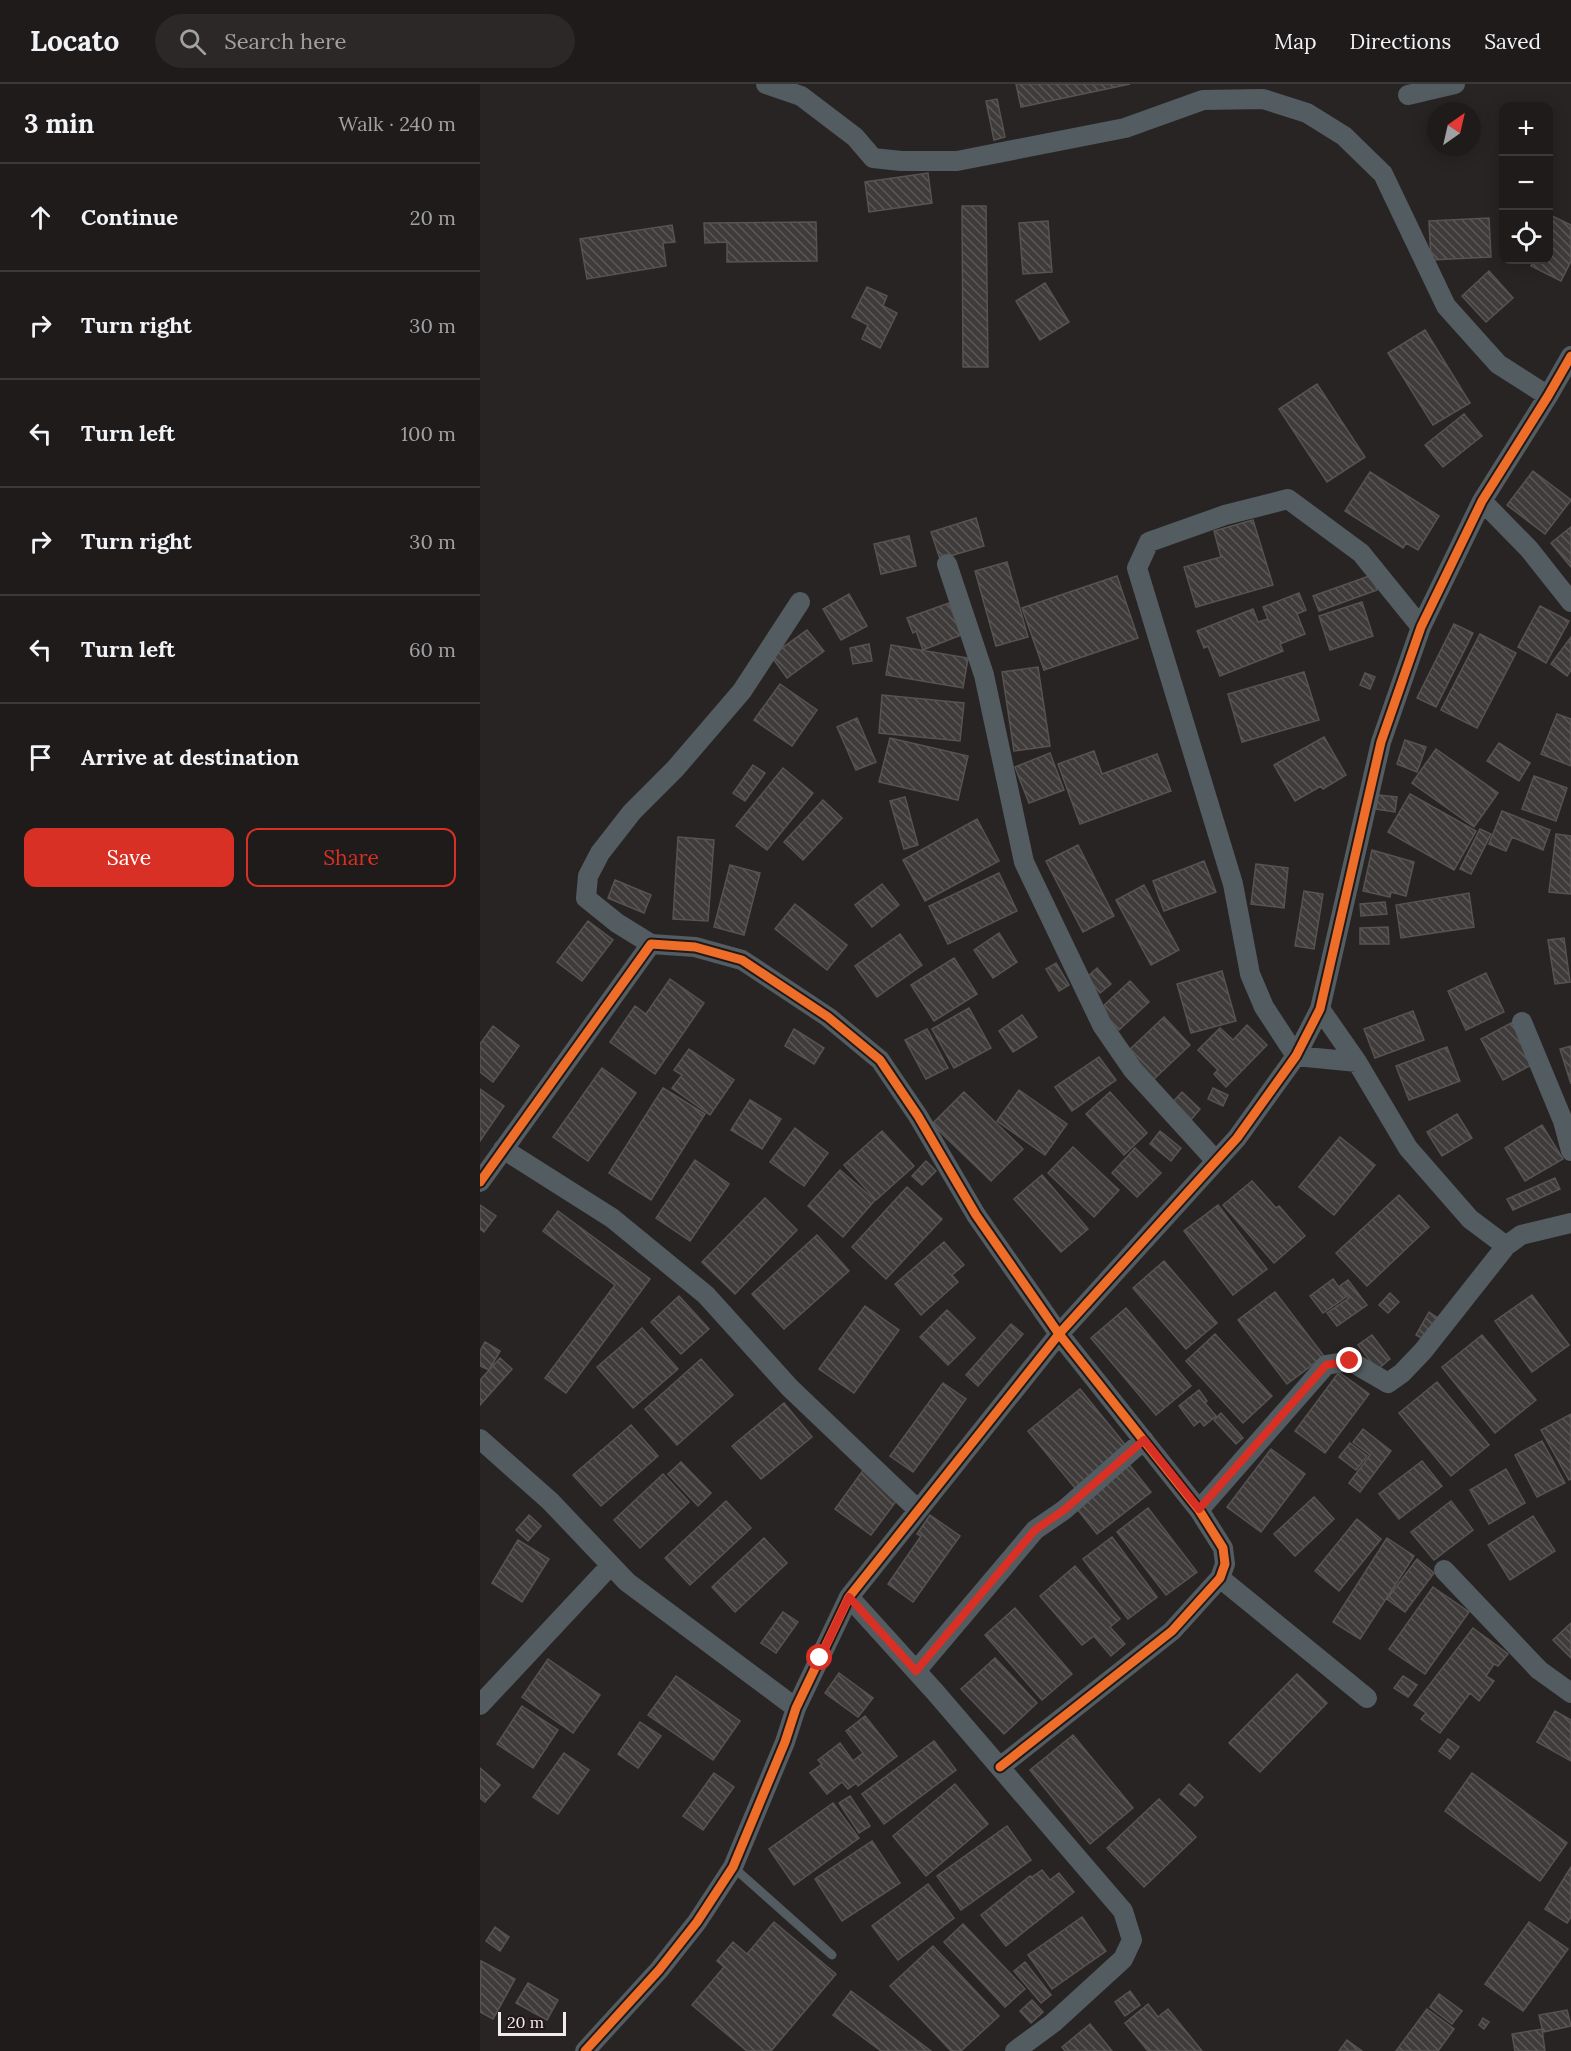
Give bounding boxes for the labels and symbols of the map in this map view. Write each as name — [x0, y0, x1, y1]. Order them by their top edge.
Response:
north arrow — [1427, 102, 1481, 156]
route end — [1336, 1347, 1362, 1373]
route start — [806, 1644, 832, 1670]
scale bar — [498, 2009, 566, 2036]

